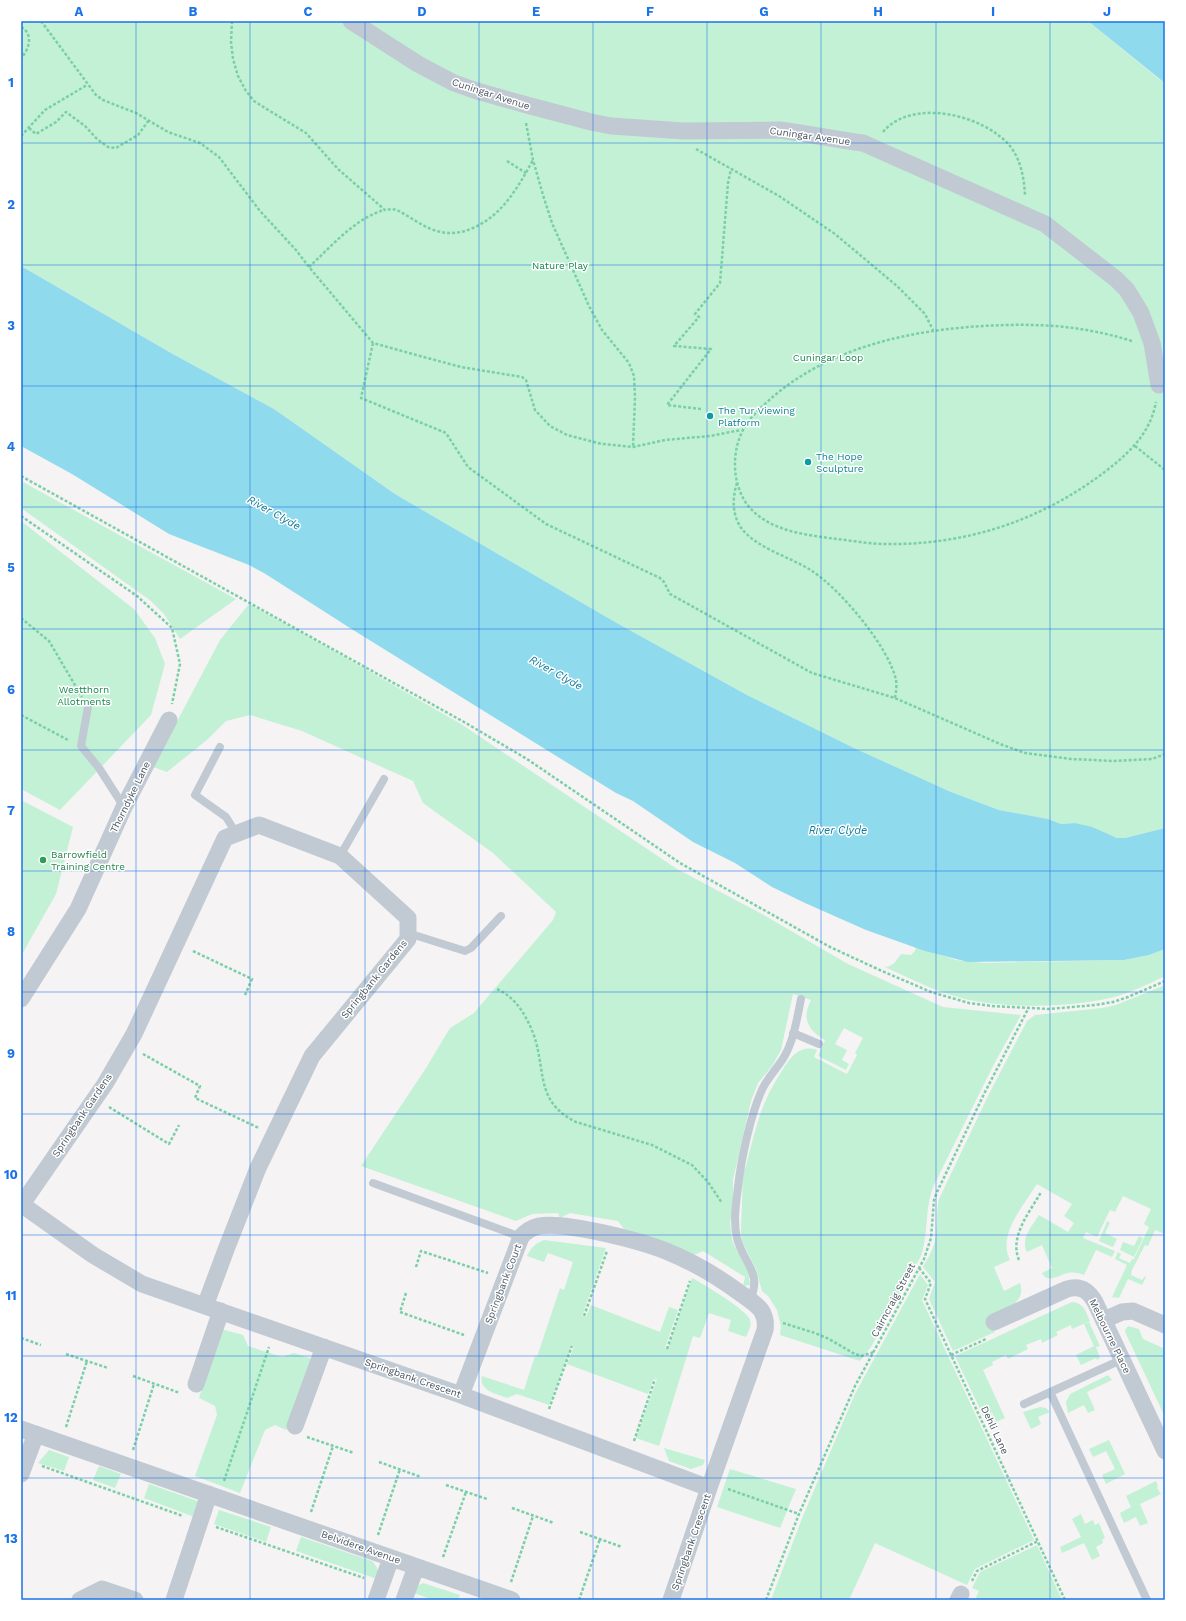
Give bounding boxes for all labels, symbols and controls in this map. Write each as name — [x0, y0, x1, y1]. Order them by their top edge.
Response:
text: A — [75, 4, 84, 19]
text: B — [189, 4, 198, 19]
text: C — [304, 4, 313, 19]
text: D — [417, 4, 427, 19]
text: E — [532, 4, 540, 19]
text: F — [646, 4, 654, 19]
text: G — [759, 4, 769, 19]
text: H — [873, 4, 883, 19]
text: I — [991, 4, 995, 19]
text: J — [1103, 4, 1111, 19]
text: 1 — [8, 75, 14, 90]
street label: Cuningar Avenue — [451, 76, 532, 112]
street label: Cuningar Avenue — [769, 125, 851, 147]
text: 2 — [7, 197, 15, 212]
park label: Nature Play — [532, 260, 589, 271]
text: 3 — [7, 318, 15, 333]
park label: Cuningar Loop — [793, 352, 863, 363]
place label: The Tur Viewing Platform — [718, 405, 795, 428]
marker: The Tur Viewing Platform — [705, 411, 715, 421]
text: 4 — [7, 439, 16, 454]
place label: The Hope Sculpture — [816, 451, 864, 474]
marker: The Hope Sculpture — [803, 457, 813, 467]
water label: River Clyde — [245, 493, 303, 533]
text: 5 — [7, 560, 15, 575]
water label: River Clyde — [527, 653, 585, 693]
text: 6 — [7, 682, 15, 697]
park label: Westthorn Allotments — [57, 684, 111, 707]
street label: Thorndyke Lane — [108, 759, 152, 834]
text: 7 — [7, 803, 15, 818]
water label: River Clyde — [809, 824, 867, 837]
place label: Barrowfield Training Centre — [51, 849, 125, 872]
marker: Barrowfield Training Centre — [38, 855, 48, 865]
text: 8 — [7, 924, 15, 939]
street label: Springbank Gardens — [339, 937, 409, 1021]
text: 9 — [7, 1046, 15, 1061]
street label: Springbank Gardens — [50, 1071, 114, 1159]
text: 10 — [4, 1167, 18, 1182]
street label: Springbank Court — [483, 1242, 524, 1326]
street label: Cairncraig Street — [869, 1260, 918, 1339]
text: 11 — [5, 1288, 17, 1303]
street label: Melbourne Place — [1087, 1297, 1133, 1375]
street label: Springbank Crescent — [363, 1356, 463, 1400]
street label: Dehli Lane — [979, 1404, 1011, 1456]
text: 12 — [4, 1410, 18, 1425]
street label: Springbank Crescent — [669, 1492, 713, 1592]
street label: Belvidere Avenue — [320, 1528, 402, 1566]
text: 13 — [4, 1531, 18, 1546]

